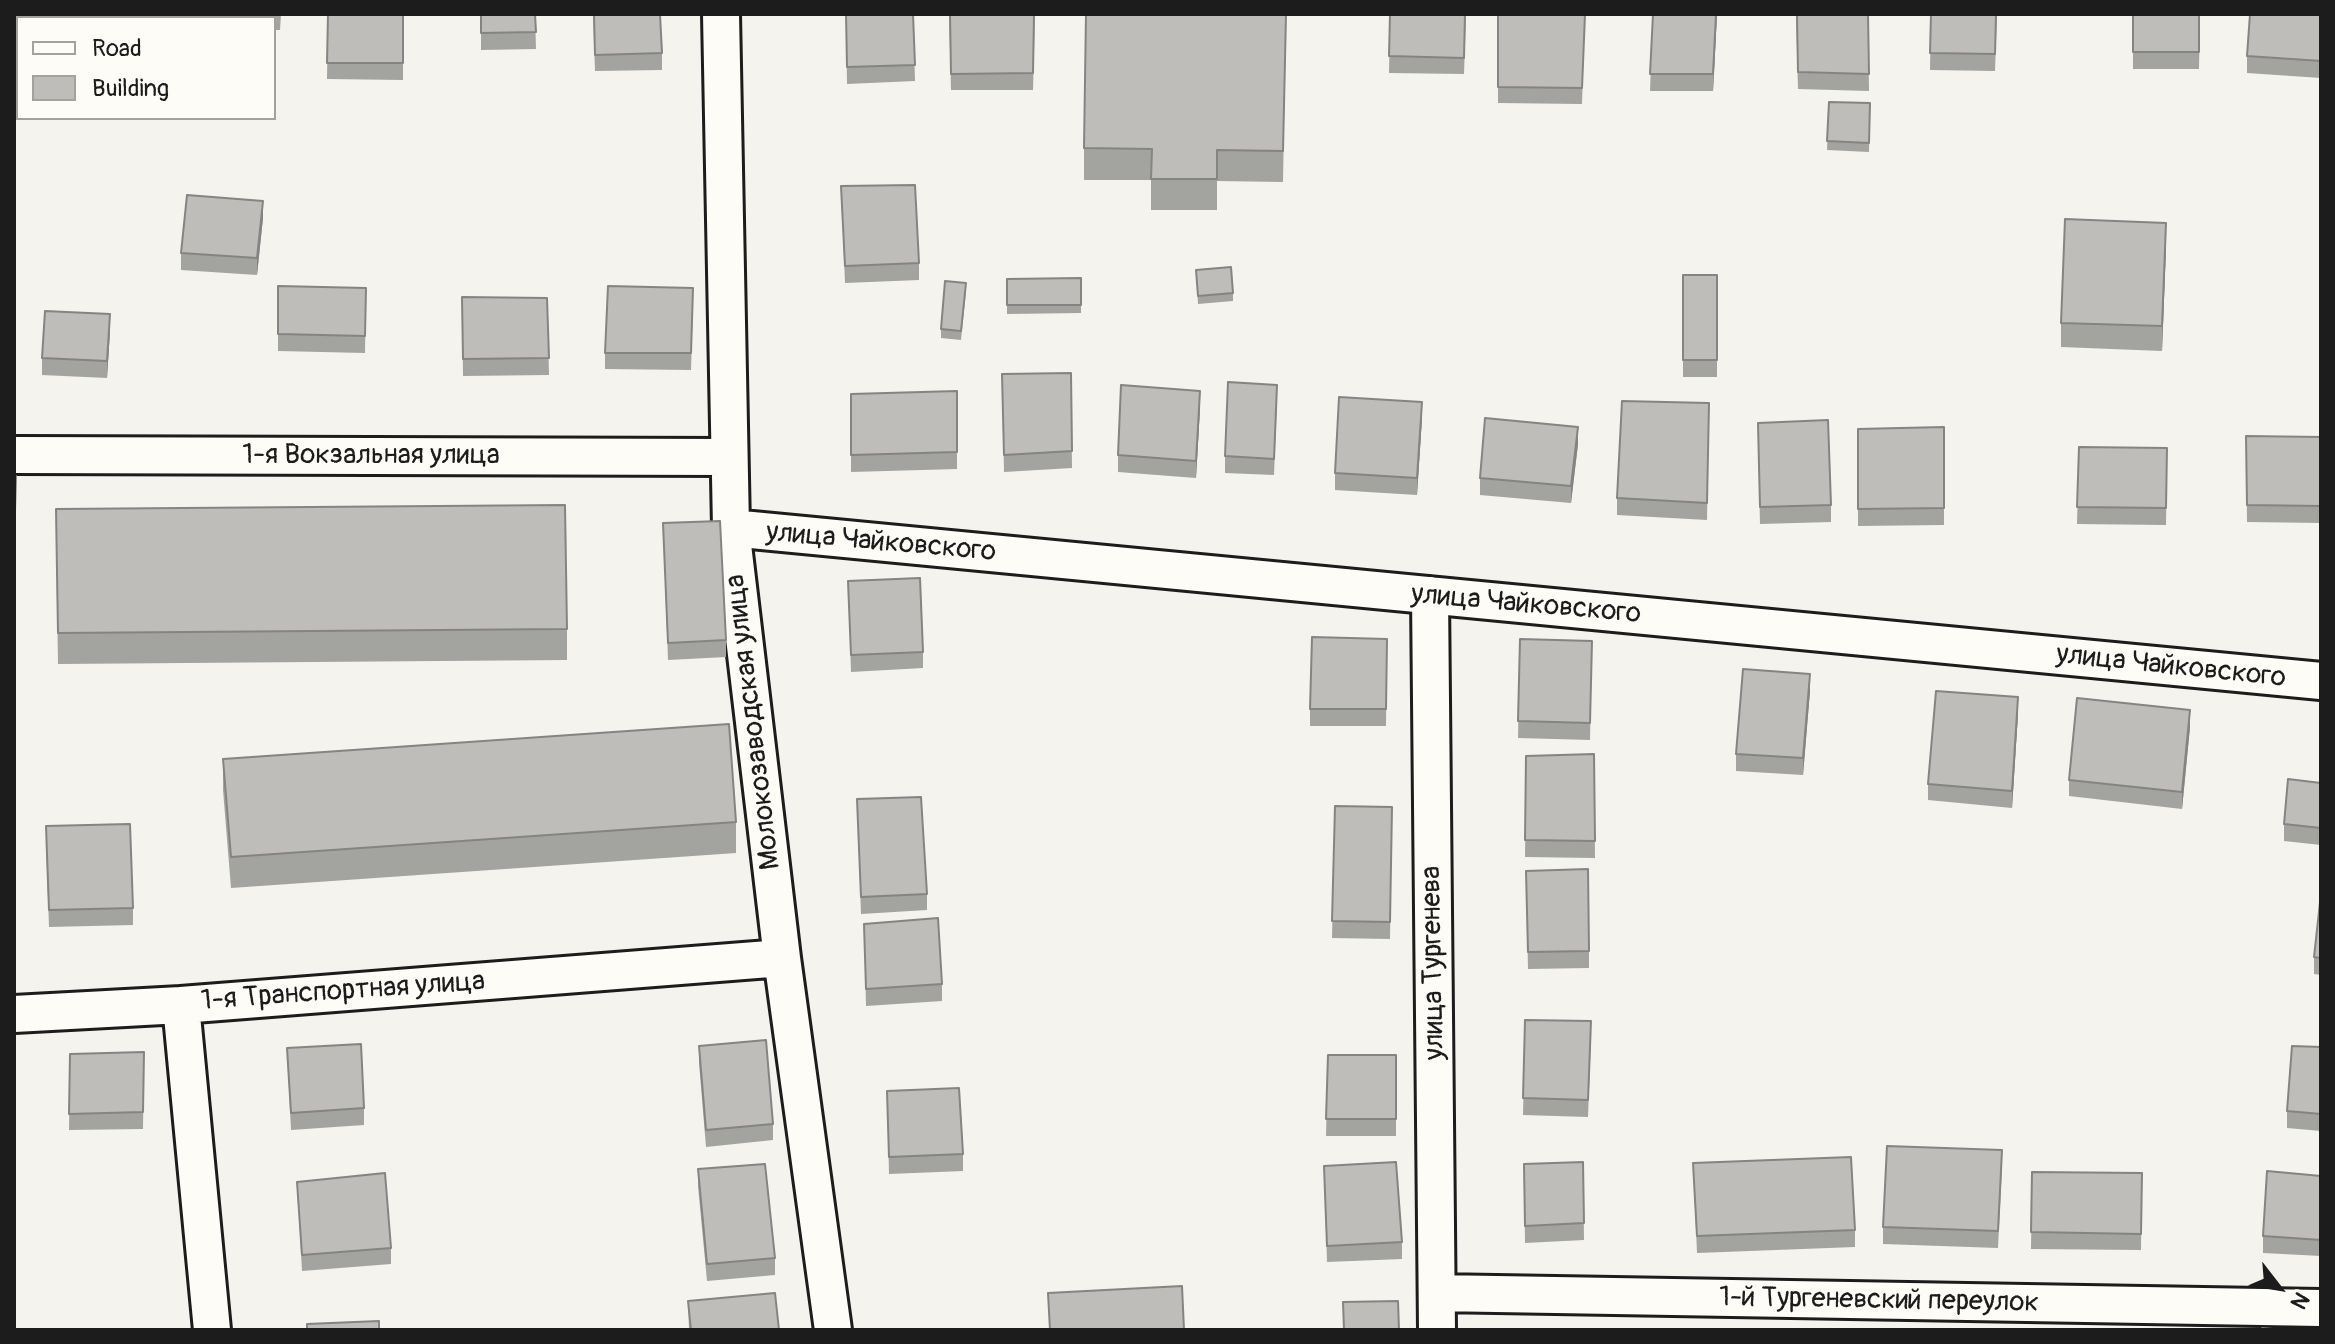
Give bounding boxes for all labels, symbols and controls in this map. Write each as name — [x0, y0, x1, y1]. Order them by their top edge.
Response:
legend — [16, 16, 276, 120]
text: Road — [92, 34, 142, 63]
text: Building — [92, 74, 169, 103]
street label: 1-я Вокзальная улица — [242, 439, 500, 473]
street label: улица Чайковского — [765, 516, 997, 570]
street label: Молокозаводская улица — [719, 572, 789, 872]
street label: улица Чайковского — [1410, 578, 1642, 632]
street label: улица Чайковского — [2055, 638, 2287, 696]
street label: улица Тургенева — [1416, 866, 1452, 1060]
street label: 1-я Транспортная улица — [200, 965, 486, 1019]
north arrow — [2239, 1248, 2319, 1328]
street label: 1-й Тургеневский переулок — [1719, 1281, 2039, 1321]
text: N — [2284, 1287, 2315, 1314]

